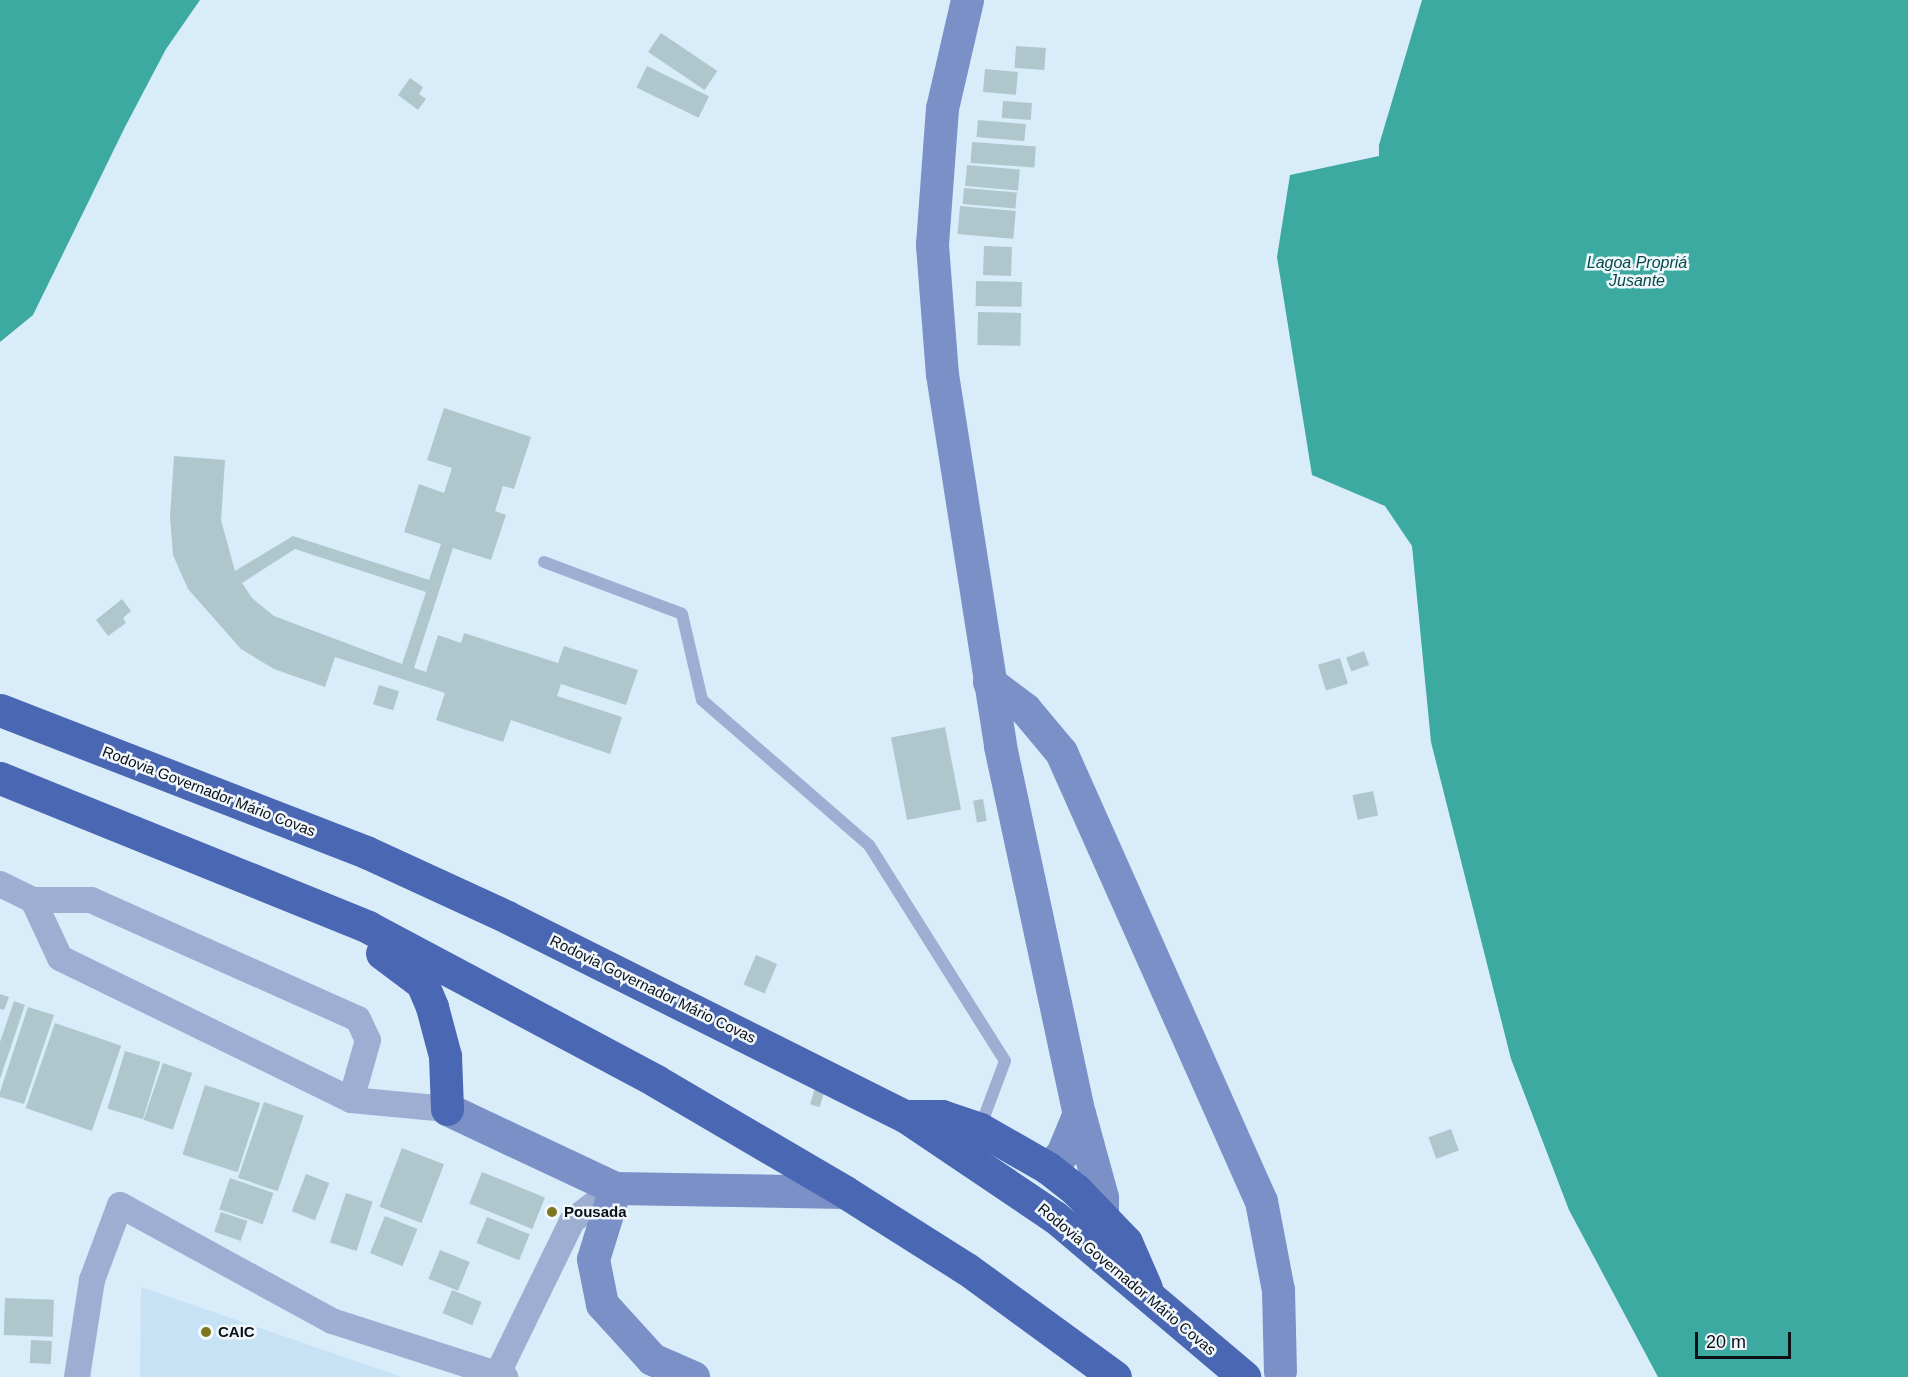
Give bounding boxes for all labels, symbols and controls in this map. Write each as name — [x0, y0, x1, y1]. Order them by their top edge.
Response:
water label: Lagoa Propriá Jusante — [1587, 253, 1687, 291]
street label: Rodovia Governador Mário Covas — [100, 742, 318, 840]
street label: Rodovia Governador Mário Covas — [547, 931, 759, 1047]
street label: Rodovia Governador Mário Covas — [1034, 1199, 1220, 1359]
place label: Pousada — [564, 1203, 627, 1221]
marker: Pousada — [545, 1205, 559, 1219]
scale bar — [1698, 1320, 1794, 1358]
place label: CAIC — [218, 1323, 255, 1341]
marker: CAIC — [199, 1325, 213, 1339]
text: 20 m — [1706, 1332, 1746, 1352]

